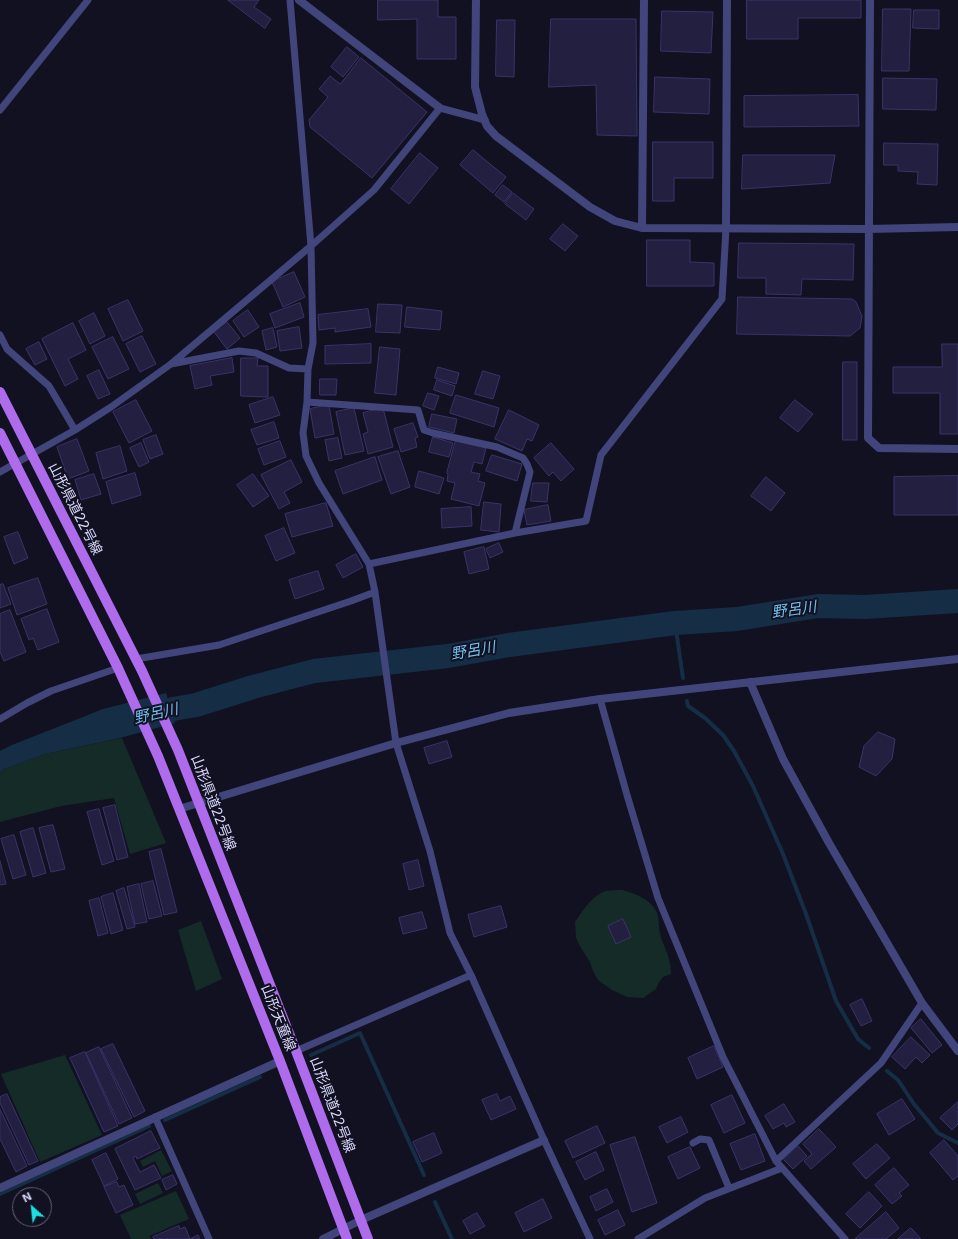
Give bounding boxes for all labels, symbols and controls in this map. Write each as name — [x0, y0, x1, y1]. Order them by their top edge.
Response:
street label: 山形県道22号線 — [45, 460, 105, 558]
water label: 野呂川 — [770, 598, 818, 622]
water label: 野呂川 — [449, 638, 497, 664]
water label: 野呂川 — [132, 700, 180, 728]
street label: 山形県道22号線 — [187, 753, 239, 853]
street label: 山形天童線 — [257, 982, 299, 1054]
street label: 山形県道22号線 — [306, 1055, 358, 1155]
north arrow — [12, 1187, 52, 1227]
text: N — [20, 1189, 34, 1205]

